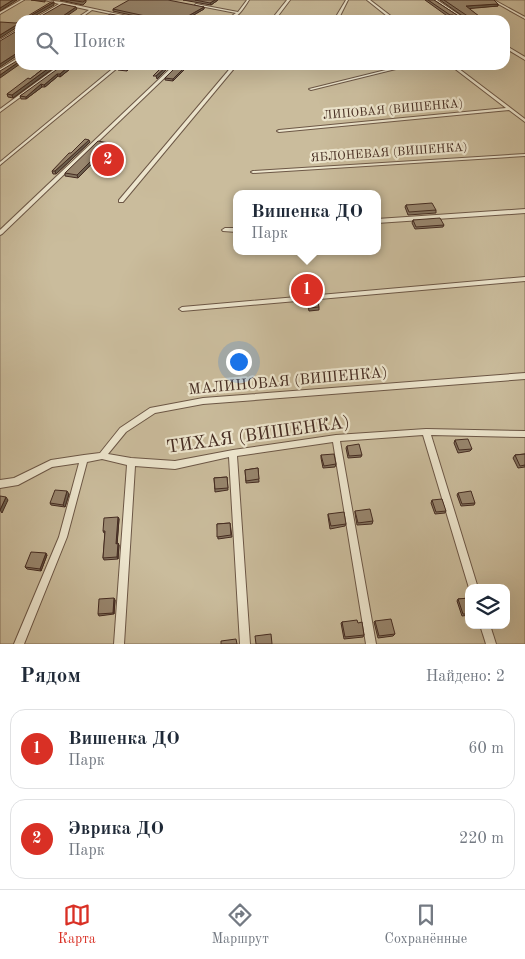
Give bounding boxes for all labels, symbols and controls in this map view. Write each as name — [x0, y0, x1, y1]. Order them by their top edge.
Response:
search box — [15, 15, 510, 70]
icon: search — [33, 29, 61, 57]
text: Поиск — [73, 33, 125, 52]
street label: ЛИПОВАЯ (ВИШЕНКА) — [322, 97, 464, 122]
pin: 2 — [92, 141, 124, 179]
street label: ЯБЛОНЕВАЯ (ВИШЕНКА) — [310, 141, 468, 164]
popup — [233, 190, 381, 255]
text: Вишенка ДО — [251, 203, 363, 222]
text: Парк — [251, 226, 288, 242]
pin: 1 — [291, 271, 323, 309]
your location — [226, 349, 252, 375]
street label: МАЛИНОВАЯ (ВИШЕНКА) — [188, 366, 388, 398]
street label: ТИХАЯ (ВИШЕНКА) — [165, 412, 351, 457]
map controls — [465, 584, 510, 629]
button: layers — [465, 584, 510, 629]
text: Рядом — [20, 666, 81, 687]
text: Найдено: 2 — [426, 669, 505, 685]
text: Вишенка ДО — [68, 730, 180, 749]
text: 1 — [32, 741, 42, 757]
text: 60 m — [468, 741, 504, 757]
text: Парк — [68, 753, 105, 769]
text: Эврика ДО — [68, 820, 164, 839]
text: 2 — [32, 831, 42, 847]
text: 220 m — [459, 831, 504, 847]
text: Парк — [68, 843, 105, 859]
tab: Карта — [58, 901, 96, 948]
tab: Маршрут — [211, 901, 269, 948]
tab: Сохранённые — [385, 901, 467, 948]

